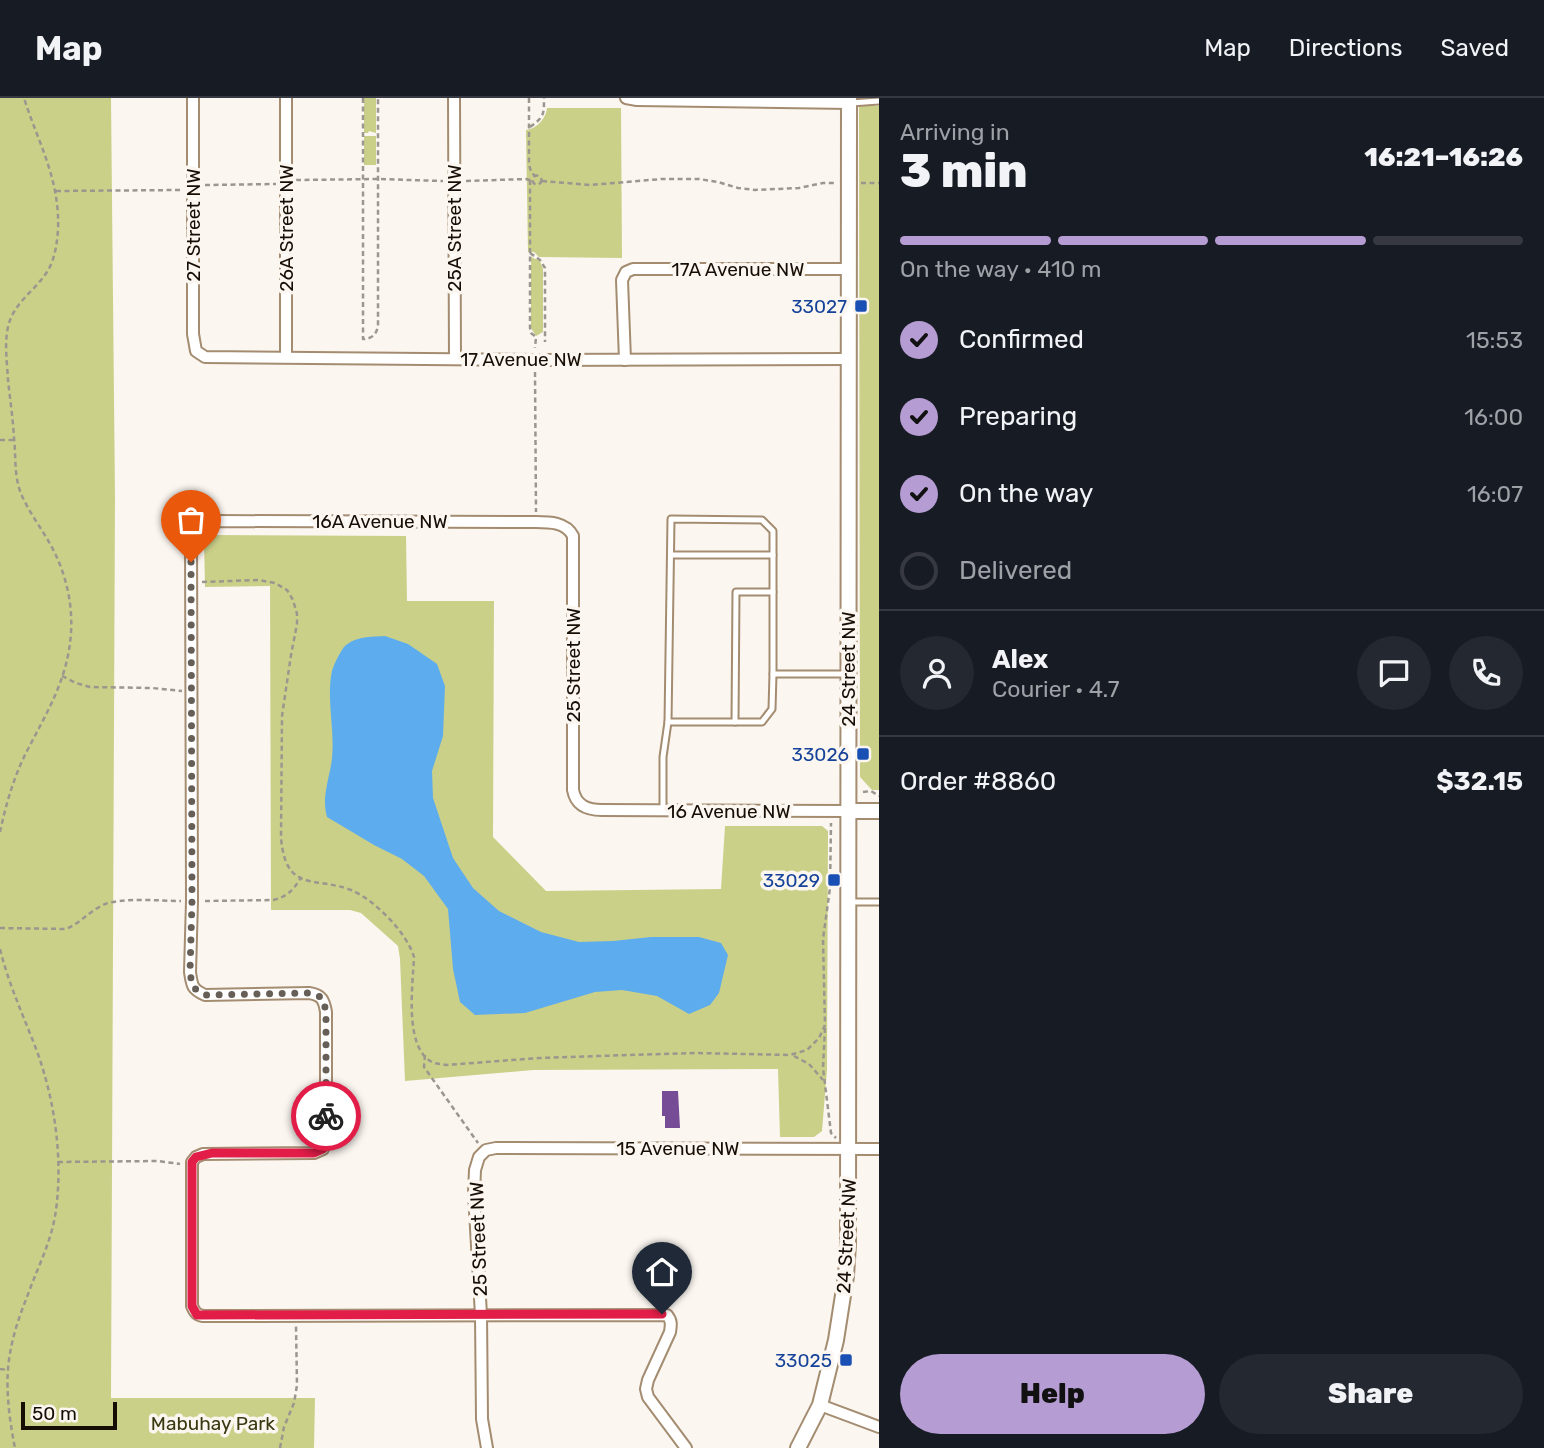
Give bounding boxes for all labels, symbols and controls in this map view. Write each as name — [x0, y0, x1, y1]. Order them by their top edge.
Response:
text: Map — [35, 29, 103, 68]
text: Map — [1204, 34, 1251, 62]
text: Directions — [1289, 34, 1402, 62]
text: Saved — [1440, 34, 1509, 62]
text: Arriving in — [900, 118, 1010, 146]
text: 16:21–16:26 — [1364, 142, 1523, 173]
text: 3 min — [900, 144, 1028, 199]
street label: 26A Street NW — [275, 164, 298, 292]
street label: 25A Street NW — [443, 164, 466, 292]
street label: 27 Street NW — [182, 168, 205, 282]
text: On the way · 410 m — [900, 255, 1101, 283]
street label: 17A Avenue NW — [672, 258, 804, 281]
place label: 33027 — [791, 295, 847, 318]
marker: 33027 — [853, 298, 869, 314]
icon: check — [900, 321, 938, 359]
text: Confirmed — [959, 324, 1084, 355]
text: 15:53 — [1466, 326, 1523, 354]
street label: 17 Avenue NW — [460, 348, 582, 371]
icon: check — [900, 398, 938, 436]
text: Preparing — [959, 401, 1077, 432]
text: 16:00 — [1464, 403, 1523, 431]
icon: check — [900, 475, 938, 513]
text: On the way — [959, 478, 1093, 509]
text: 16:07 — [1467, 480, 1523, 508]
pin — [161, 490, 221, 562]
icon: bag — [172, 501, 210, 539]
street label: 16A Avenue NW — [312, 510, 448, 533]
text: Delivered — [959, 555, 1072, 586]
street label: 25 Street NW — [562, 607, 585, 723]
street label: 24 Street NW — [837, 611, 860, 727]
button: person — [900, 636, 974, 710]
button: chat — [1357, 636, 1431, 710]
button: phone — [1449, 636, 1523, 710]
text: Alex — [992, 644, 1048, 675]
text: Courier · 4.7 — [992, 675, 1119, 703]
place label: 33026 — [791, 743, 849, 766]
marker: 33026 — [855, 746, 871, 762]
text: Order #8860 — [900, 766, 1056, 797]
text: $32.15 — [1436, 766, 1523, 797]
street label: 16 Avenue NW — [667, 800, 791, 823]
place label: 33029 — [763, 869, 820, 892]
marker: 33029 — [826, 872, 842, 888]
courier — [291, 1081, 361, 1151]
icon: bike — [307, 1097, 345, 1135]
street label: 15 Avenue NW — [616, 1137, 740, 1160]
street label: 24 Street NW — [832, 1178, 861, 1294]
street label: 25 Street NW — [465, 1181, 492, 1297]
pin — [632, 1242, 692, 1314]
icon: home — [643, 1253, 681, 1291]
place label: 33025 — [775, 1349, 832, 1372]
marker: 33025 — [838, 1352, 854, 1368]
button: Help — [900, 1354, 1205, 1434]
button: Share — [1219, 1354, 1523, 1434]
scale bar — [21, 1399, 117, 1431]
text: 50 m — [32, 1402, 77, 1425]
park label: Mabuhay Park — [151, 1412, 275, 1435]

